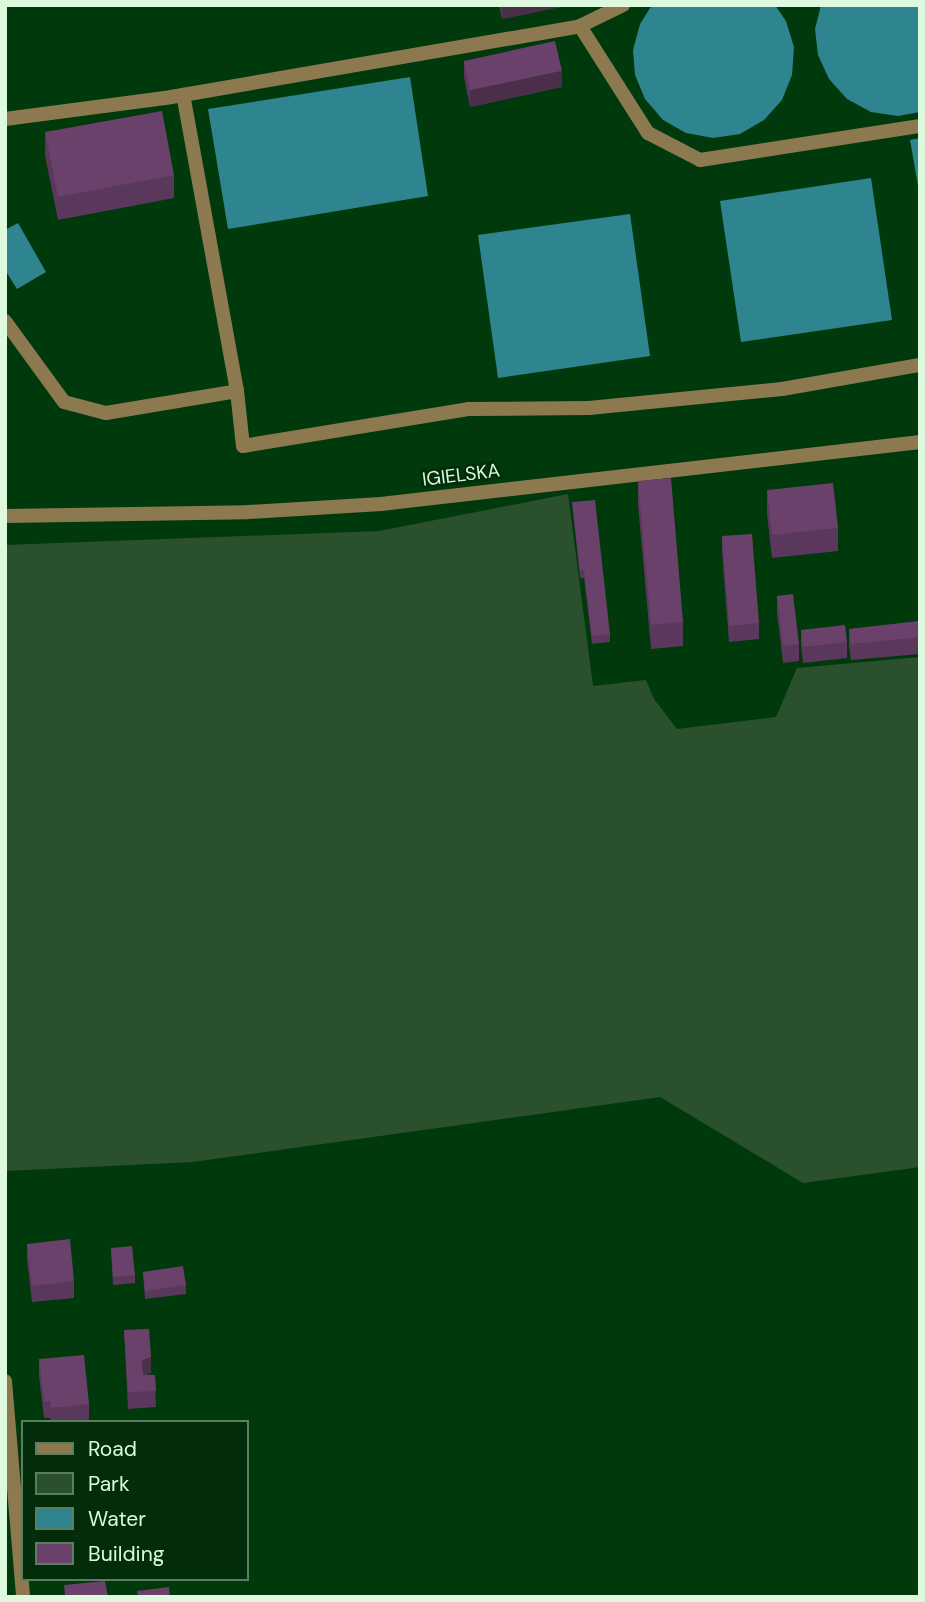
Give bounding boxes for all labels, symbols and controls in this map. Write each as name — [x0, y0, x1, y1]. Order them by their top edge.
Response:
street label: IGIELSKA — [421, 459, 501, 491]
legend — [21, 1420, 248, 1581]
text: Road — [88, 1435, 137, 1463]
text: Park — [88, 1470, 129, 1498]
text: Water — [88, 1505, 146, 1533]
text: Building — [88, 1540, 164, 1568]

